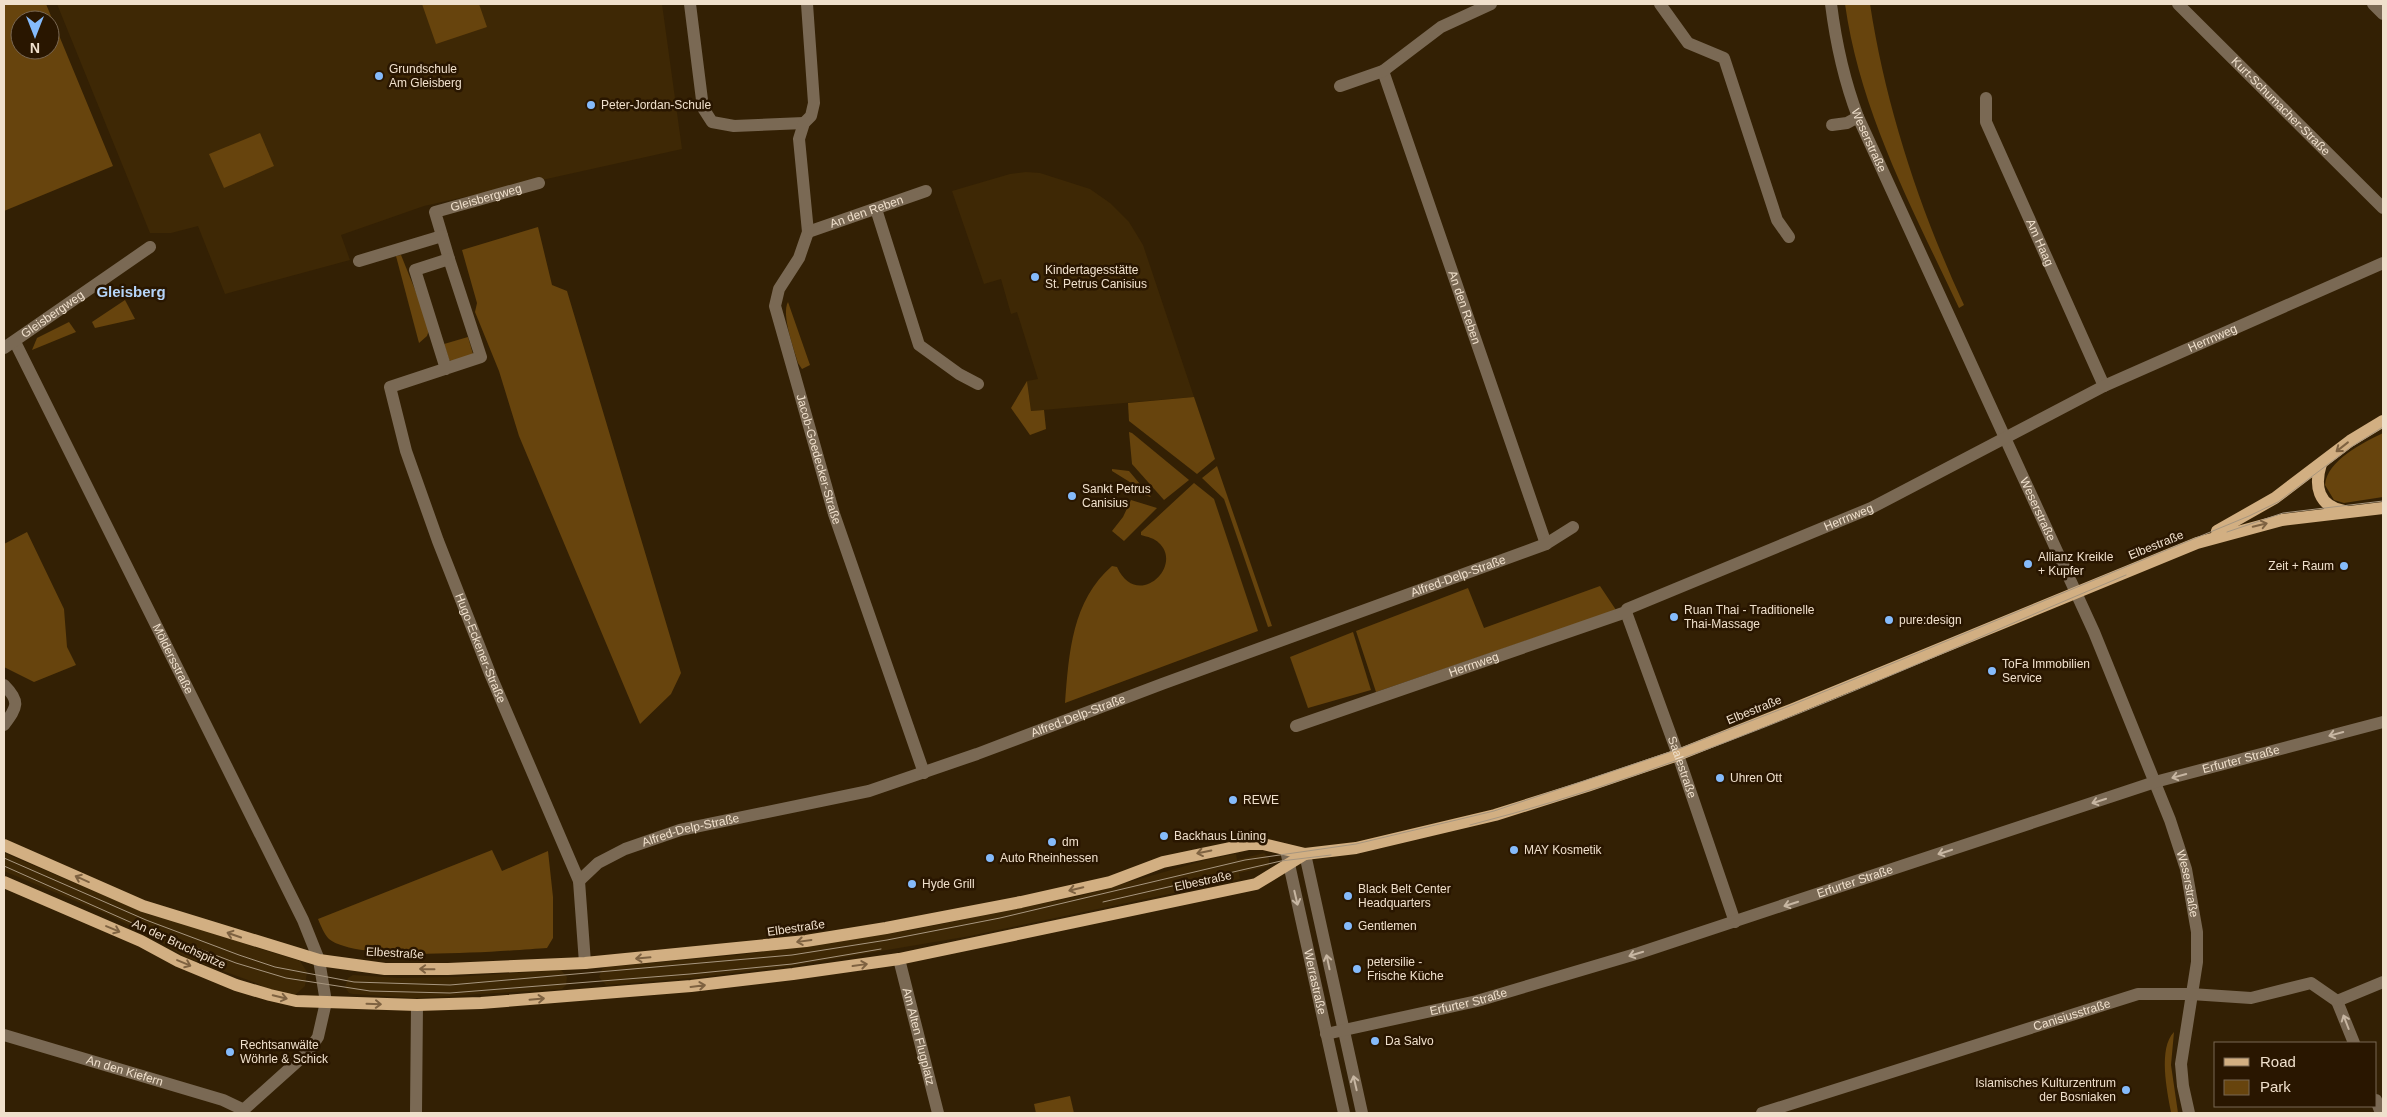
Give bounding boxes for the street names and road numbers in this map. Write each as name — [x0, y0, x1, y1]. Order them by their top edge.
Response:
street label: Kurt-Schumacher-Straße — [2229, 54, 2333, 159]
street label: Weserstraße — [1848, 106, 1889, 175]
street label: Gleisbergweg — [449, 181, 523, 214]
street label: An den Reben — [828, 192, 905, 231]
street label: Am Haag — [2023, 217, 2056, 268]
street label: An den Reben — [1445, 269, 1484, 346]
street label: Gleisbergweg — [18, 288, 87, 341]
street label: Herrnweg — [2186, 321, 2239, 355]
street label: Jacob-Goedecker-Straße — [793, 393, 844, 527]
street label: Weserstraße — [2017, 475, 2059, 544]
street label: Herrnweg — [1822, 501, 1875, 534]
street label: Elbestraße — [2126, 528, 2186, 562]
street label: Alfred-Delp-Straße — [1409, 552, 1508, 600]
street label: Hugo-Eckener-Straße — [452, 591, 509, 705]
street label: Möldersstraße — [149, 621, 196, 697]
street label: Herrnweg — [1447, 649, 1501, 680]
street label: Alfred-Delp-Straße — [1029, 691, 1128, 740]
street label: Elbestraße — [1724, 693, 1784, 727]
street label: Saalestraße — [1665, 734, 1699, 800]
street label: Erfurter Straße — [2201, 742, 2281, 776]
street label: Alfred-Delp-Straße — [640, 811, 741, 850]
street label: Weserstraße — [2173, 848, 2201, 919]
street label: Erfurter Straße — [1815, 862, 1895, 901]
street label: Elbestraße — [1173, 868, 1233, 894]
street label: An der Bruchspitze — [130, 916, 228, 972]
street label: Elbestraße — [766, 917, 826, 939]
street label: Elbestraße — [366, 944, 425, 962]
street label: Werrastraße — [1301, 948, 1329, 1016]
street label: Erfurter Straße — [1428, 985, 1509, 1018]
street label: Am Alten Flugplatz — [900, 986, 938, 1087]
street label: Canisiusstraße — [2032, 996, 2112, 1034]
street label: An den Kiefern — [85, 1053, 165, 1089]

